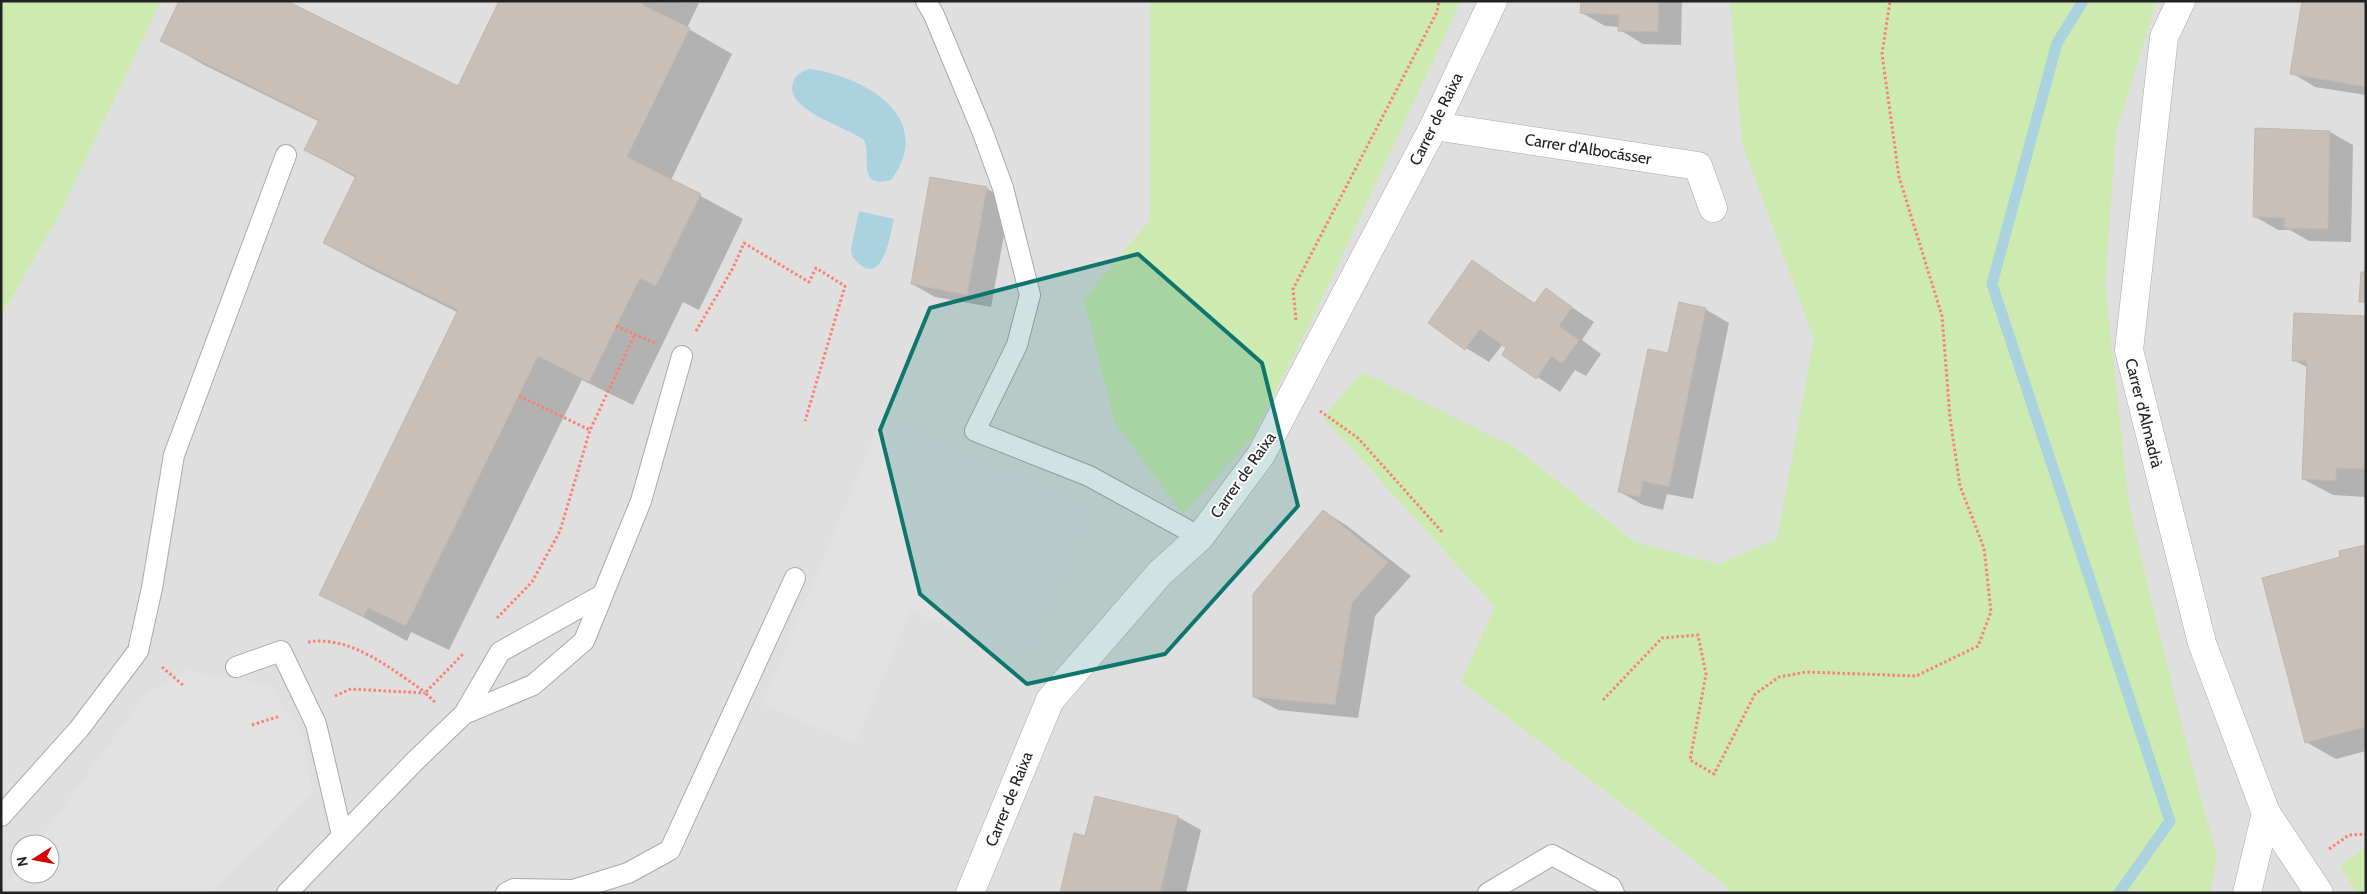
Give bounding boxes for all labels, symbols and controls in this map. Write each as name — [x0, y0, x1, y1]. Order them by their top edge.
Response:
street label: Carrer de Raixa — [1405, 69, 1467, 168]
street label: Carrer d'Albocásser — [1523, 130, 1654, 169]
street label: Carrer d'Almadrà — [2121, 356, 2167, 470]
street label: Carrer de Raixa — [1206, 428, 1280, 522]
street label: Carrer de Raixa — [981, 748, 1037, 849]
north arrow — [10, 834, 60, 884]
text: N — [12, 855, 32, 868]

